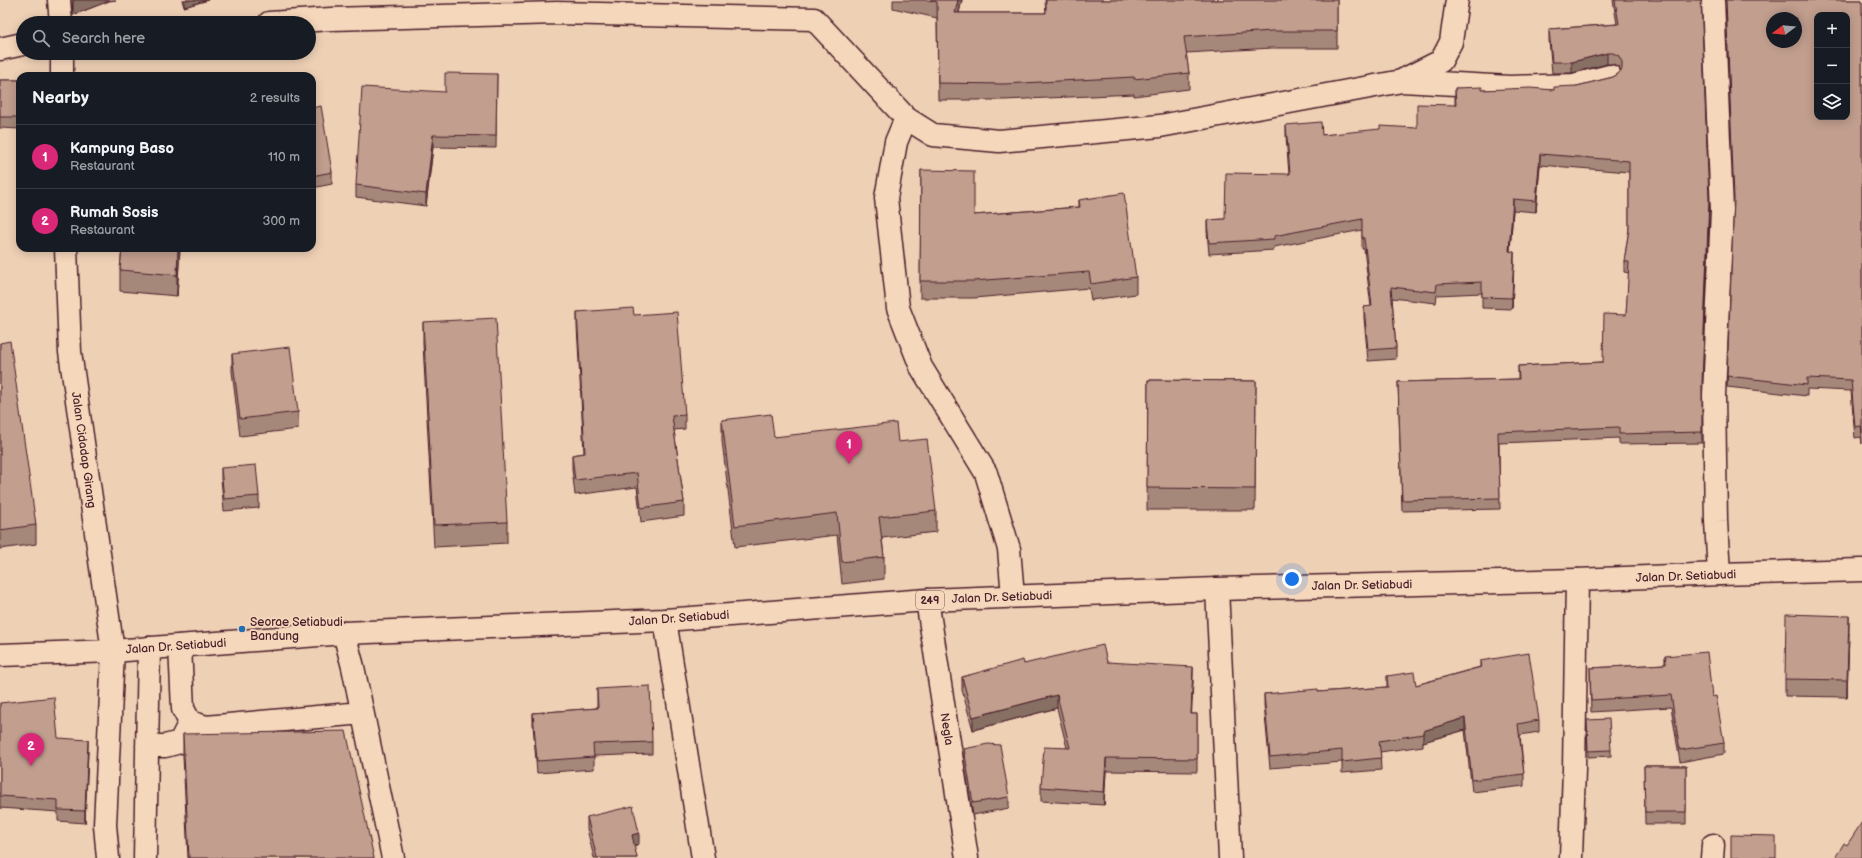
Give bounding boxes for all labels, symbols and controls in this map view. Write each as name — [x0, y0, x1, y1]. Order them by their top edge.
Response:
north arrow — [1766, 12, 1802, 48]
map controls — [1814, 12, 1850, 120]
button: + — [1814, 12, 1850, 48]
search box — [16, 16, 316, 60]
icon: search — [30, 27, 52, 49]
text: Search here — [62, 29, 145, 48]
button: − — [1814, 48, 1850, 84]
button: layers — [1814, 84, 1850, 120]
text: Nearby — [32, 88, 89, 108]
text: 2 results — [250, 90, 300, 106]
text: Kampung Baso — [70, 139, 174, 158]
text: 1 — [42, 149, 48, 165]
text: 110 m — [268, 149, 300, 165]
text: Restaurant — [70, 158, 135, 174]
text: Rumah Sosis — [70, 203, 158, 222]
text: 2 — [41, 213, 49, 229]
text: 300 m — [262, 213, 300, 229]
text: Restaurant — [70, 222, 135, 238]
street label: Jalan Cidadap Girang — [68, 391, 99, 509]
pin: 1 — [836, 431, 862, 464]
street label: Jalan Dr. Setiabudi — [1635, 567, 1737, 586]
your location — [1282, 569, 1302, 589]
street label: Jalan Dr. Setiabudi — [1312, 577, 1413, 594]
street label: Jalan Dr. Setiabudi — [951, 588, 1053, 607]
road number: 249 — [916, 591, 944, 609]
street label: Jalan Dr. Setiabudi — [628, 607, 730, 629]
place label: Seorae Setiabudi Bandung — [250, 615, 343, 644]
marker: Seorae Setiabudi Bandung — [237, 624, 247, 634]
street label: Jalan Dr. Setiabudi — [125, 635, 227, 657]
street label: Negla — [937, 712, 956, 746]
pin: 2 — [18, 733, 44, 766]

